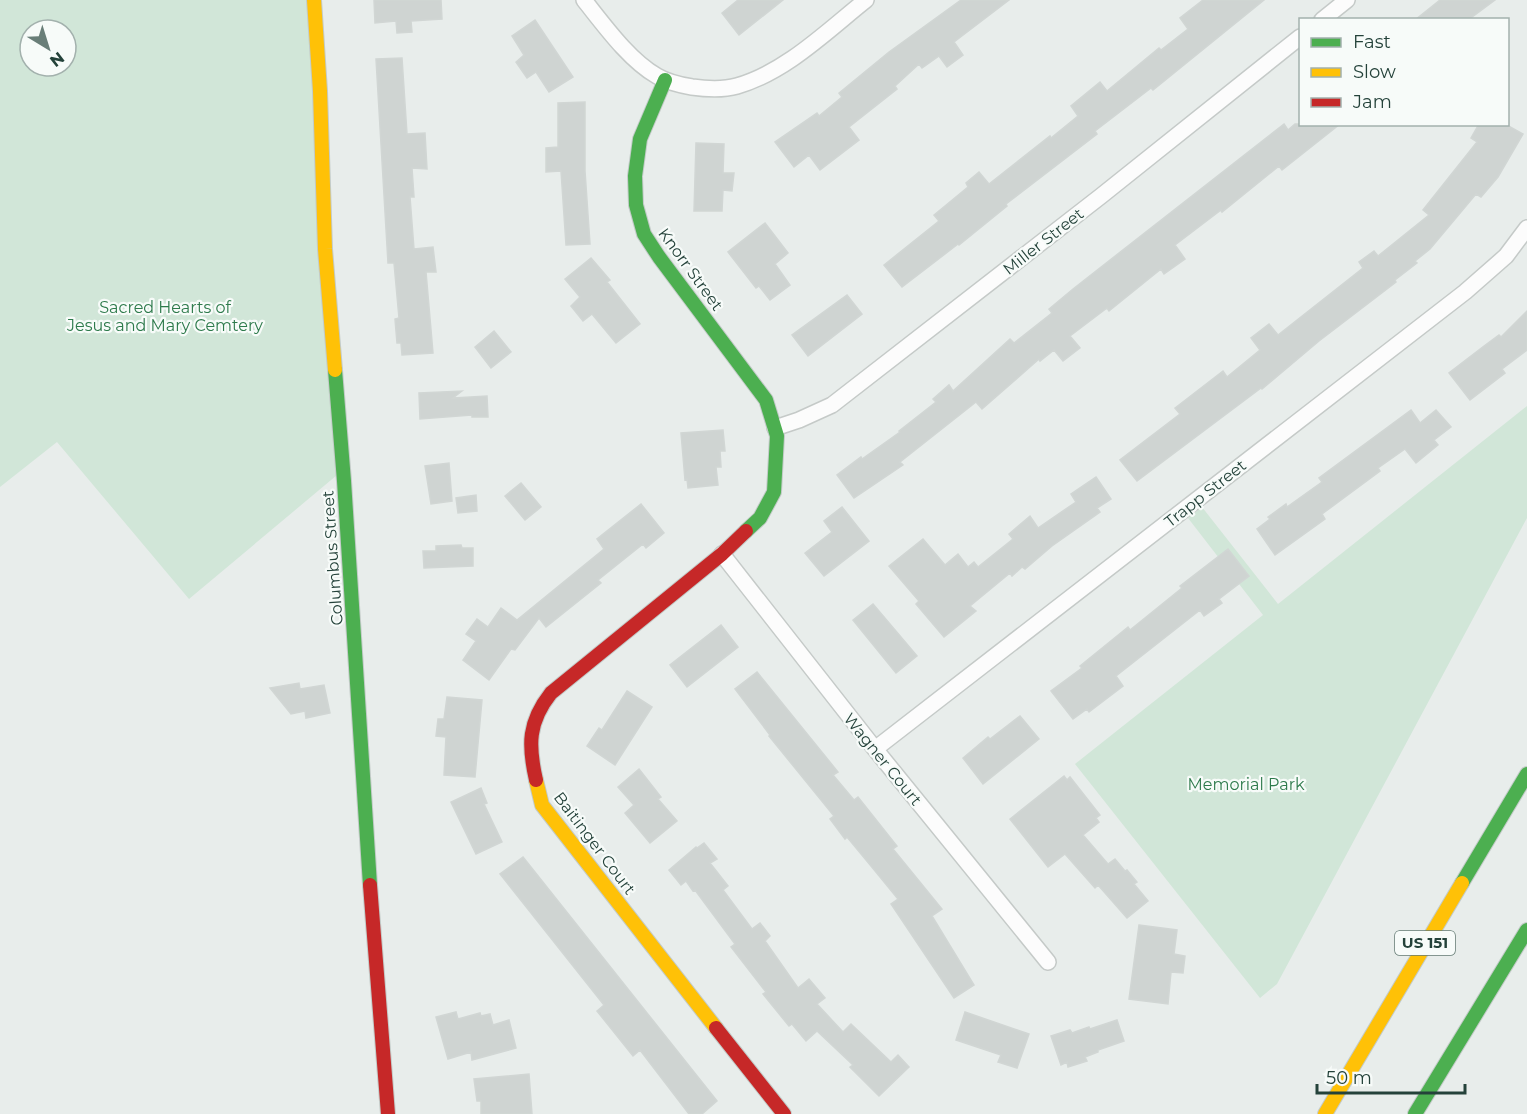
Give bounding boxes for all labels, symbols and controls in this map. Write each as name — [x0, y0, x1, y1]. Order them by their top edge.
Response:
north arrow — [18, 18, 78, 78]
legend — [1299, 18, 1509, 126]
text: Fast — [1353, 31, 1391, 53]
text: N — [46, 48, 68, 71]
text: Slow — [1353, 61, 1396, 83]
text: Jam — [1352, 91, 1392, 113]
street label: Miller Street — [999, 204, 1088, 279]
street label: Knorr Street — [654, 224, 727, 315]
park label: Sacred Hearts of Jesus and Mary Cemtery — [66, 298, 263, 335]
street label: Trapp Street — [1161, 455, 1250, 531]
street label: Columbus Street — [318, 489, 347, 626]
street label: Wagner Court — [840, 709, 926, 810]
park label: Memorial Park — [1187, 775, 1305, 794]
street label: Baitinger Court — [550, 788, 640, 899]
road number: US 151 — [1395, 931, 1455, 955]
scale bar — [1317, 1057, 1466, 1095]
text: 50 m — [1326, 1067, 1372, 1089]

